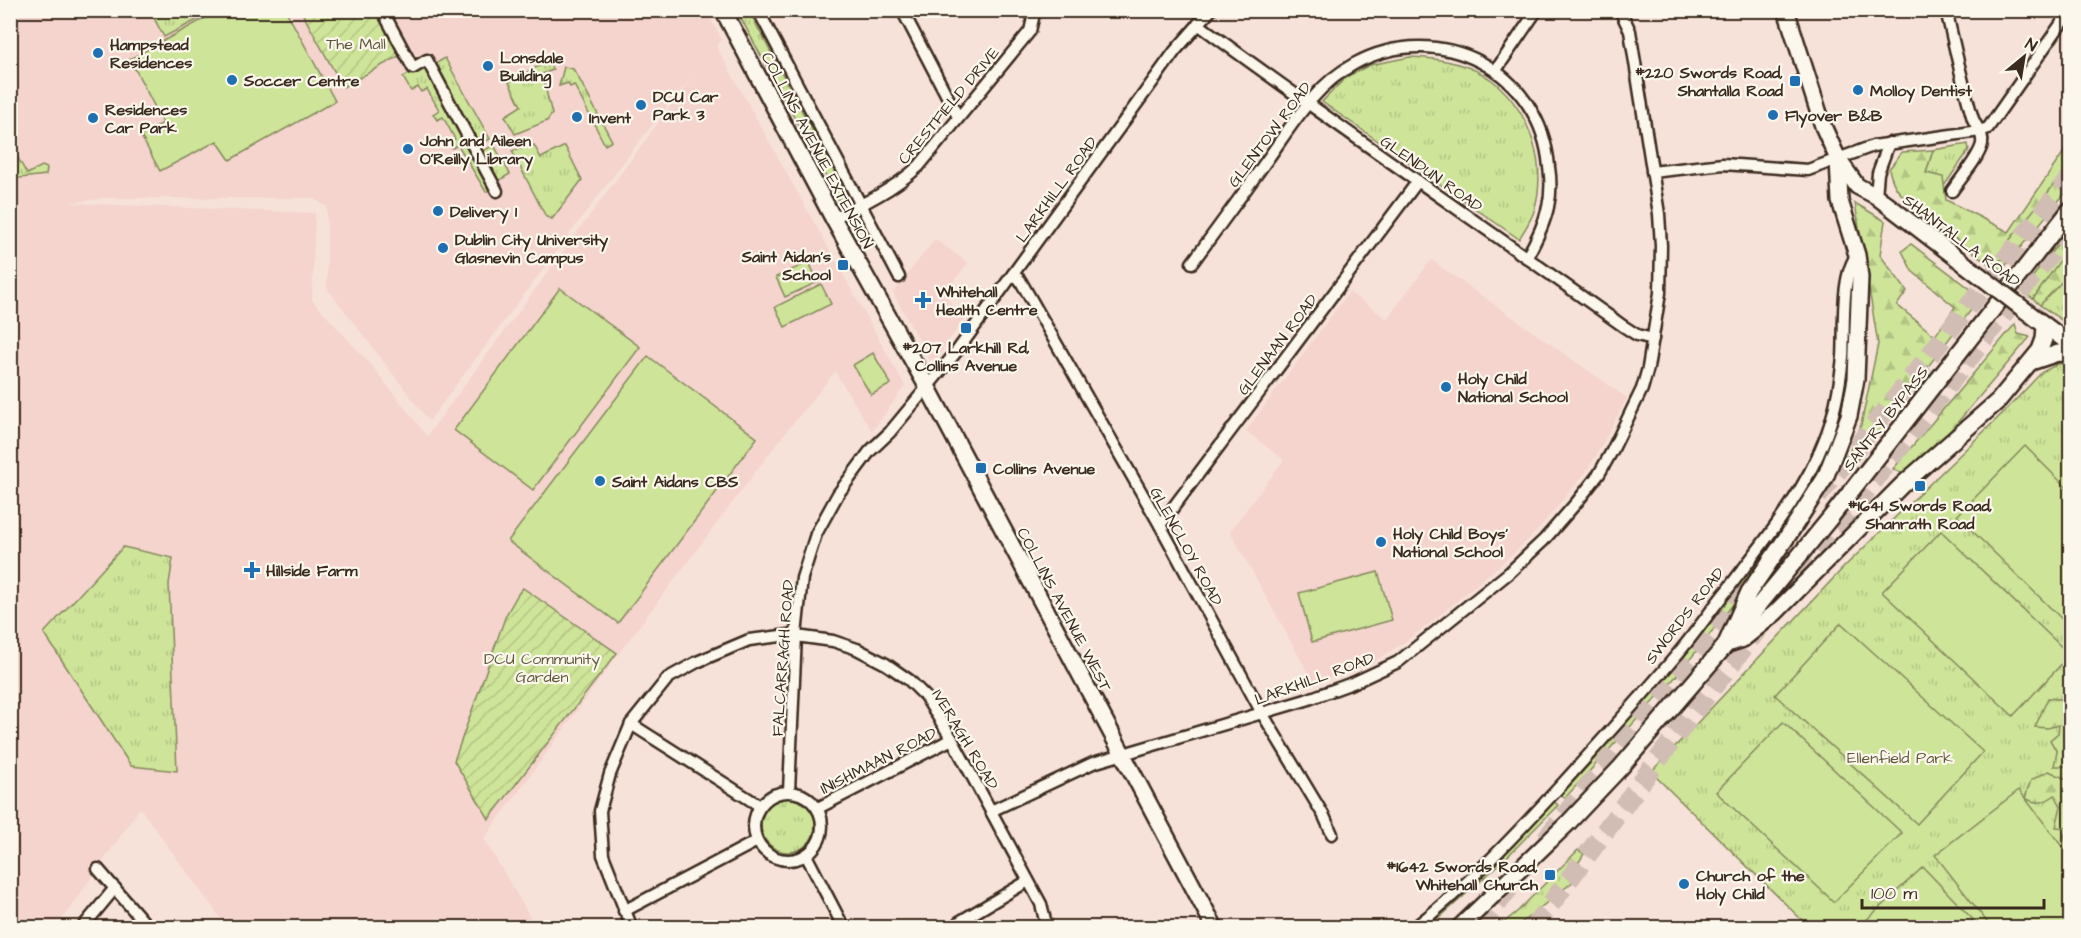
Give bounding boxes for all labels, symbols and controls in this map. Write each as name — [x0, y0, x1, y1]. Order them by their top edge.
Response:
north arrow — [1994, 27, 2054, 87]
park label: The Mall — [326, 33, 386, 55]
text: N — [2021, 33, 2041, 57]
place label: Hampstead Residences — [110, 34, 192, 74]
street label: CRESTFIELD DRIVE — [893, 42, 1005, 169]
marker: Hampstead Residences — [91, 46, 105, 60]
place label: Lonsdale Building — [500, 47, 564, 89]
street label: COLLINS AVENUE EXTENSION — [756, 48, 878, 253]
marker: Lonsdale Building — [481, 59, 495, 73]
place label: #220 Swords Road, Shantalla Road — [1635, 62, 1784, 102]
place label: Soccer Centre — [243, 70, 360, 92]
marker: Soccer Centre — [225, 73, 239, 87]
marker: #220 Swords Road, Shantalla Road — [1788, 74, 1802, 88]
street label: GLENTOW ROAD — [1223, 77, 1317, 192]
place label: Molloy Dentist — [1870, 80, 1972, 103]
marker: Molloy Dentist — [1851, 83, 1865, 97]
place label: DCU Car Park 3 — [653, 86, 719, 126]
marker: DCU Car Park 3 — [634, 98, 648, 112]
place label: Residences Car Park — [105, 99, 187, 139]
place label: Flyover B&B — [1785, 105, 1883, 128]
place label: Invent — [589, 107, 631, 129]
marker: Flyover B&B — [1766, 108, 1780, 122]
marker: Invent — [570, 110, 584, 124]
marker: Residences Car Park — [86, 111, 100, 125]
place label: John and Aileen O'Reilly Library — [419, 130, 533, 171]
street label: GLENDUN ROAD — [1376, 130, 1487, 217]
street label: LARKHILL ROAD — [1011, 132, 1103, 247]
marker: John and Aileen O'Reilly Library — [401, 142, 415, 156]
street label: SHANTALLA ROAD — [1898, 189, 2025, 292]
place label: Delivery 1 — [450, 201, 518, 224]
marker: Delivery 1 — [431, 204, 445, 218]
place label: Dublin City University Glasnevin Campus — [455, 229, 608, 269]
marker: Dublin City University Glasnevin Campus — [436, 241, 450, 255]
place label: Saint Aidan's School — [741, 246, 831, 286]
marker: Saint Aidan's School — [836, 258, 850, 272]
place label: Whitehall Health Centre — [935, 281, 1038, 321]
street label: GLENAAN ROAD — [1233, 290, 1323, 400]
marker: Whitehall Health Centre — [914, 291, 932, 309]
marker: #207 Larkhill Rd, Collins Avenue — [959, 321, 973, 335]
place label: #207 Larkhill Rd, Collins Avenue — [902, 337, 1030, 377]
street label: SANTRY BYPASS — [1838, 361, 1934, 476]
place label: Holy Child National School — [1458, 368, 1568, 408]
marker: Holy Child National School — [1439, 380, 1453, 394]
place label: Collins Avenue — [993, 458, 1096, 480]
marker: Collins Avenue — [974, 461, 988, 475]
place label: Saint Aidans CBS — [611, 471, 739, 493]
marker: Saint Aidans CBS — [593, 474, 607, 488]
marker: #1641 Swords Road, Shanrath Road — [1913, 479, 1927, 493]
street label: GLENCLOY ROAD — [1144, 483, 1228, 610]
place label: #1641 Swords Road, Shanrath Road — [1848, 495, 1993, 535]
place label: Holy Child Boys' National School — [1393, 523, 1508, 563]
street label: COLLINS AVENUE WEST — [1012, 524, 1117, 695]
marker: Holy Child Boys' National School — [1374, 535, 1388, 549]
place label: Hillside Farm — [266, 560, 358, 582]
marker: Hillside Farm — [243, 561, 261, 579]
street label: SWORDS ROAD — [1640, 563, 1730, 669]
street label: FALCARRAGH ROAD — [767, 579, 799, 737]
street label: LARKHILL ROAD — [1251, 647, 1377, 711]
park label: DCU Community Garden — [484, 648, 600, 688]
street label: IVERAGH ROAD — [926, 685, 1004, 794]
street label: INISHMAAN ROAD — [817, 722, 940, 800]
park label: Ellenfield Park — [1847, 747, 1953, 769]
place label: #1642 Swords Road, Whitehall Church — [1386, 856, 1539, 896]
place label: Church of the Holy Child — [1696, 865, 1805, 906]
marker: #1642 Swords Road, Whitehall Church — [1543, 868, 1557, 882]
scale bar — [1862, 872, 2044, 910]
marker: Church of the Holy Child — [1677, 877, 1691, 891]
text: 100 m — [1871, 881, 1917, 906]

